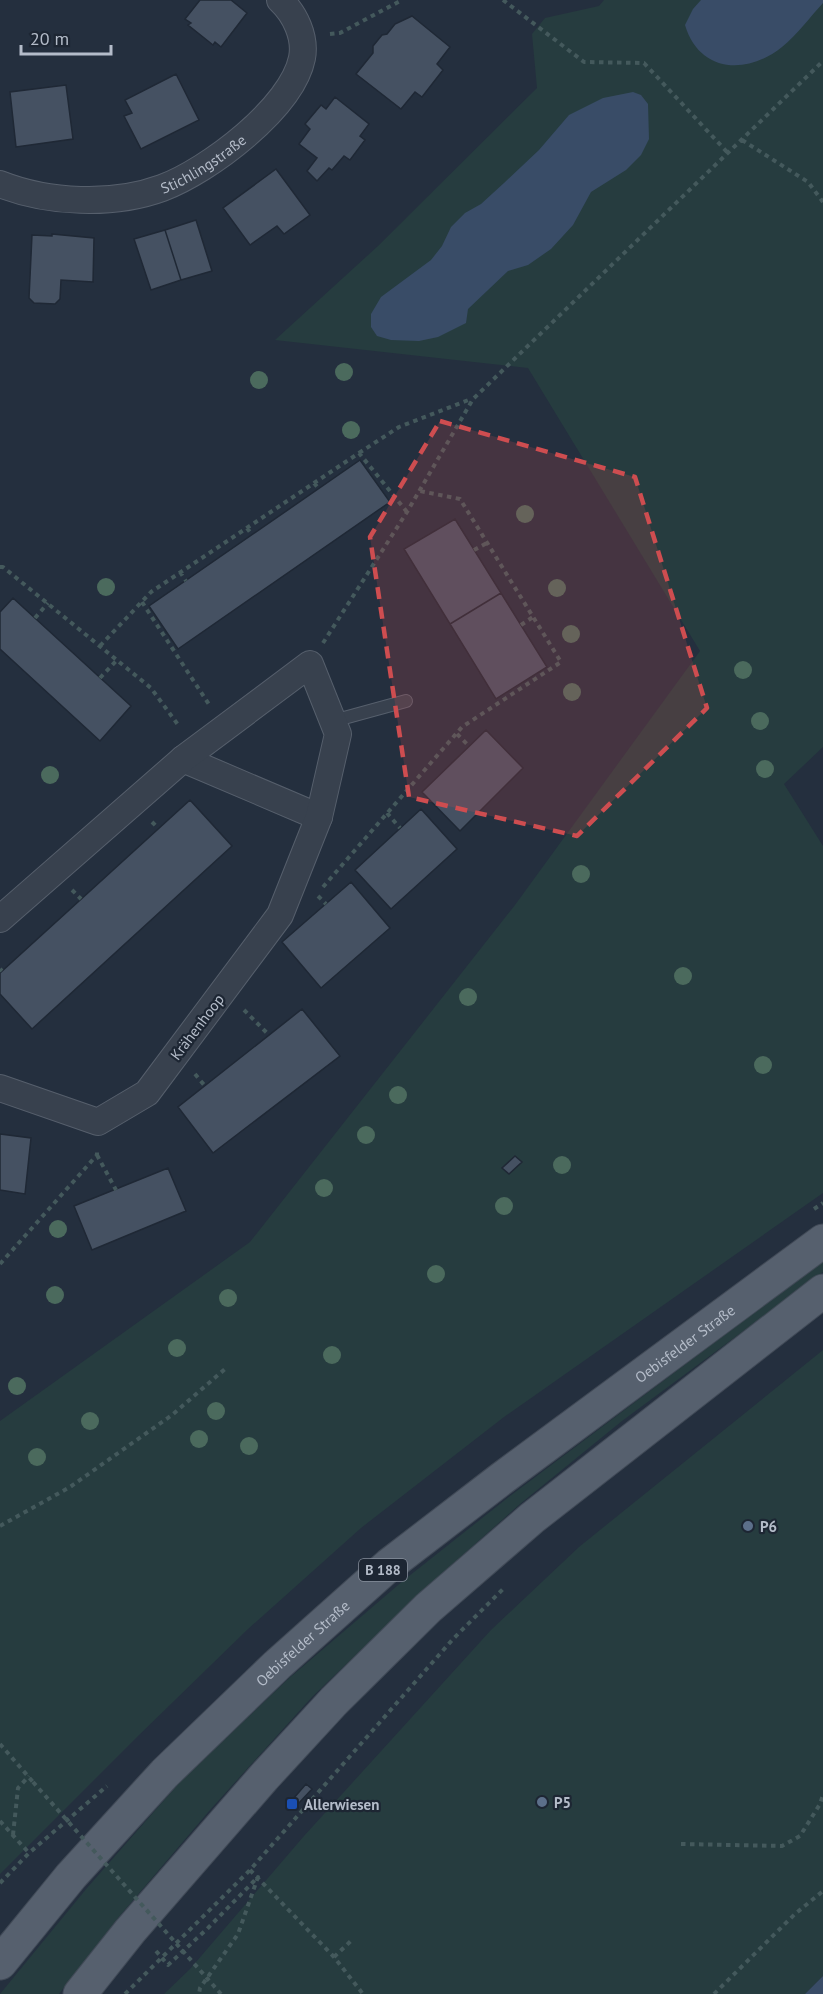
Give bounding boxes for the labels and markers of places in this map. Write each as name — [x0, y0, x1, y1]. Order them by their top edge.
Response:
place label: P6 — [760, 1517, 777, 1536]
marker: P6 — [741, 1519, 755, 1533]
place label: P5 — [554, 1793, 571, 1812]
place label: Allerwiesen — [304, 1795, 379, 1814]
marker: P5 — [535, 1795, 549, 1809]
marker: Allerwiesen — [285, 1797, 299, 1811]

